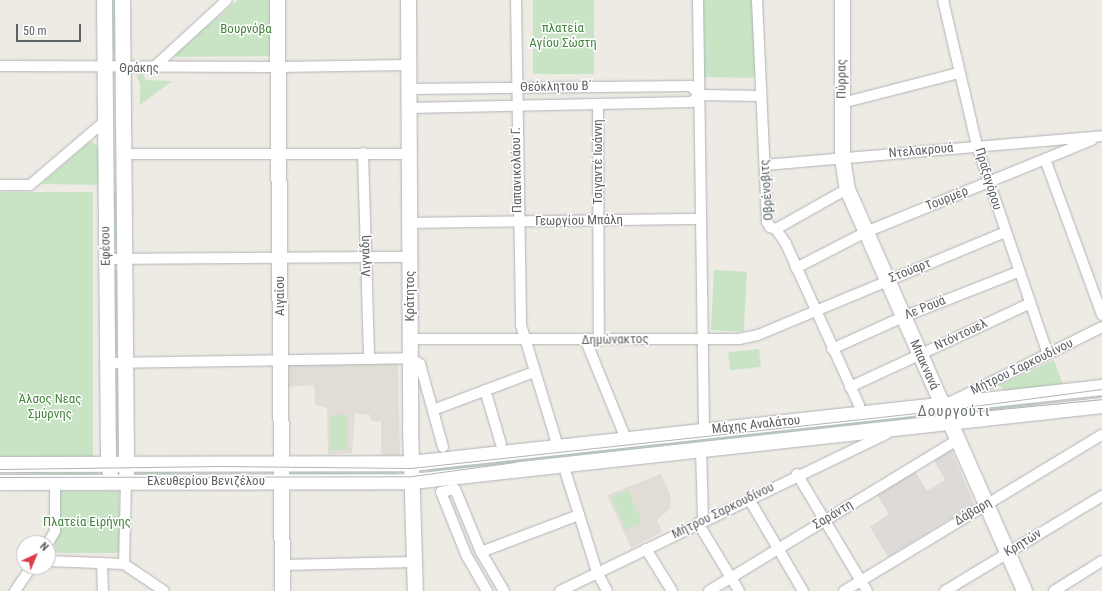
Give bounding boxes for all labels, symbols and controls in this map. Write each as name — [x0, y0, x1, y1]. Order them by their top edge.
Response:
scale bar — [18, 16, 83, 42]
park label: Βουρνόβα — [220, 21, 272, 37]
park label: πλατεία Αγίου Σώστη — [529, 21, 597, 52]
text: 50 m — [23, 24, 47, 38]
street label: Πύρρας — [834, 59, 850, 99]
street label: Θράκης — [119, 60, 159, 76]
street label: Θεόκλητου Β΄ — [520, 79, 592, 95]
street label: Τσιγαντέ Ιωάννη — [590, 119, 606, 205]
street label: Παπανικολάου Γ. — [508, 127, 526, 213]
street label: Ντελακρουά — [888, 140, 954, 162]
street label: Πραξαγόρου — [971, 146, 1005, 212]
street label: Οβρένοβιτς — [757, 159, 777, 221]
street label: Τουρμέρ — [923, 183, 971, 215]
street label: Γεωργίου Μπάλη — [535, 212, 623, 230]
street label: Εφέσου — [98, 226, 114, 266]
street label: Λιγνάδη — [357, 235, 375, 277]
street label: Στούαρτ — [887, 256, 933, 286]
street label: Κράτητος — [402, 271, 418, 321]
street label: Αιγαίου — [272, 276, 288, 316]
street label: Λε Ρουά — [902, 293, 948, 323]
street label: Ντόντουελ — [932, 316, 990, 354]
street label: Δημώνακτος — [581, 332, 649, 348]
street label: Μήτρου Σαρκουδίνου — [968, 335, 1076, 399]
street label: Μπακνανά — [906, 338, 942, 392]
park label: Άλσος Νεας Σμύρνης — [19, 392, 81, 423]
district label: Δουργούτι — [918, 403, 990, 421]
street label: Μάχης Αναλάτου — [711, 413, 801, 437]
street label: Ελευθερίου Βενιζέλου — [147, 473, 265, 489]
street label: Μήτρου Σαρκουδίνου — [669, 479, 777, 543]
street label: Δάβαρη — [952, 495, 994, 529]
street label: Σαράντη — [810, 497, 856, 533]
park label: Πλατεία Ειρήνης — [43, 514, 131, 530]
street label: Κρητών — [1001, 526, 1045, 560]
north arrow — [16, 535, 56, 575]
text: N — [37, 540, 51, 554]

